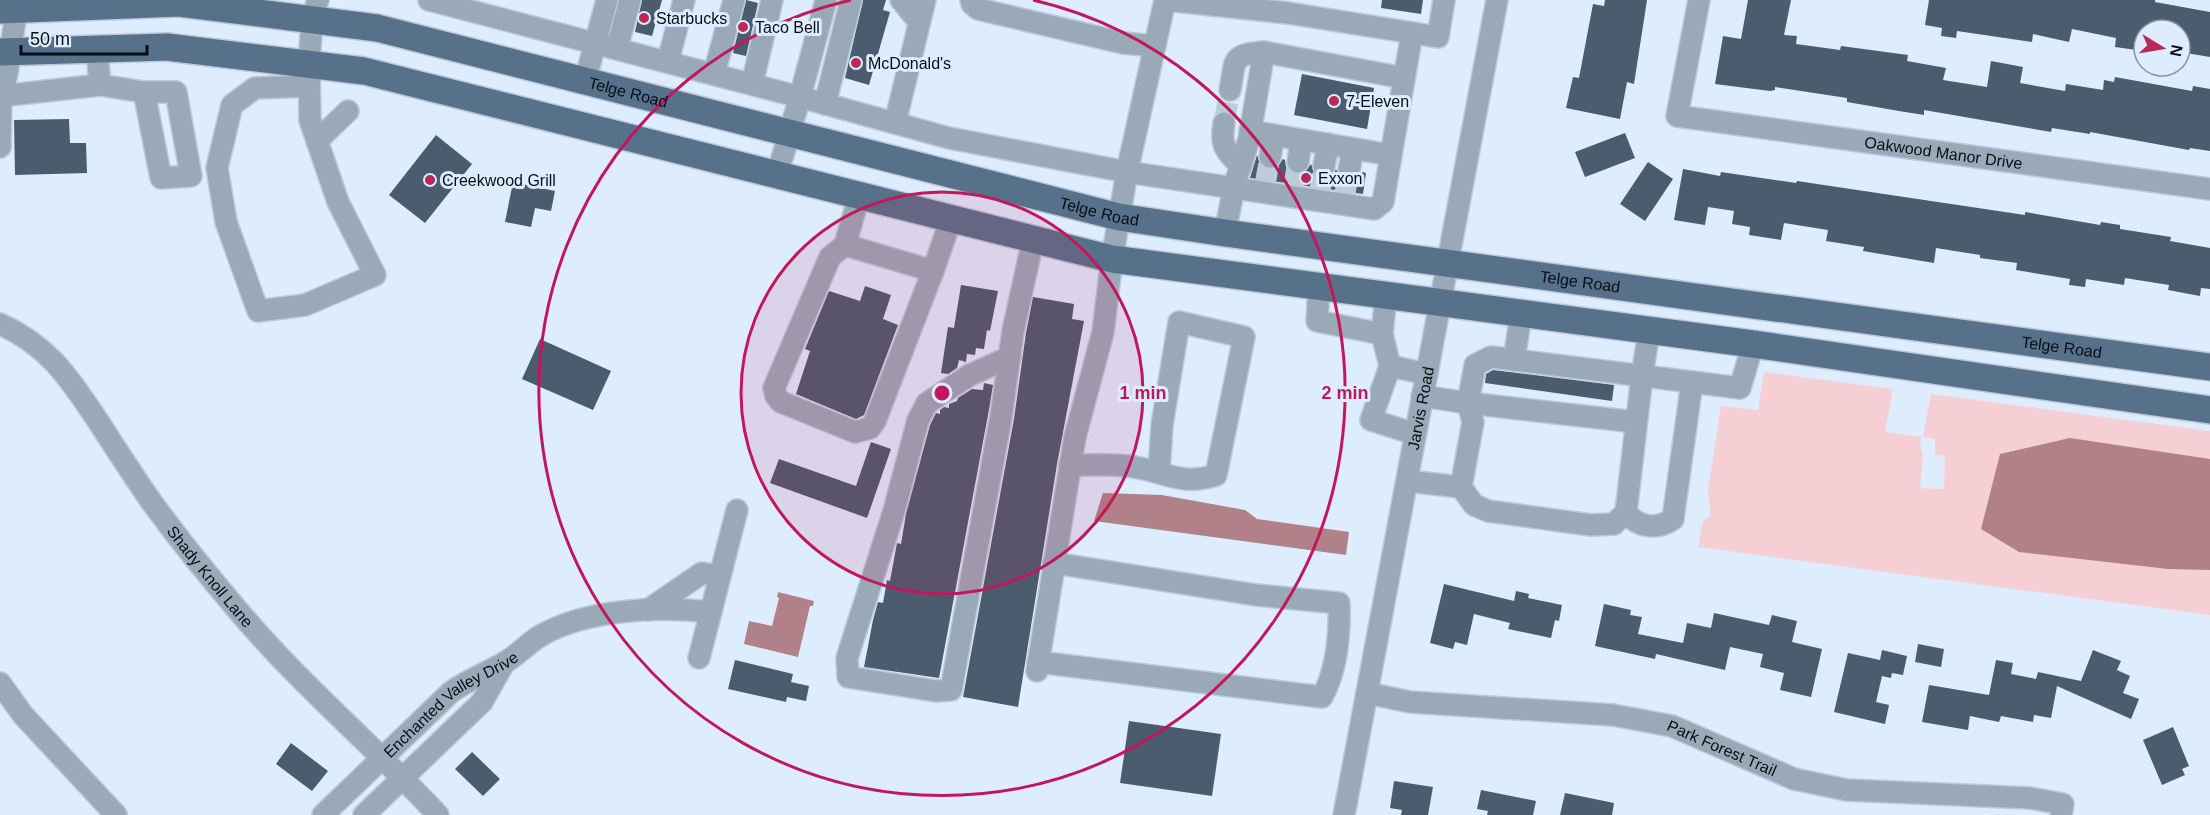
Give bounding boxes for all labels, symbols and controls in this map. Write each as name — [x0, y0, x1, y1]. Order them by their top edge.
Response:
place label: Starbucks — [656, 10, 727, 27]
marker: Starbucks — [637, 11, 651, 25]
scale bar — [21, 18, 147, 56]
north arrow — [2132, 18, 2192, 78]
place label: Taco Bell — [755, 19, 820, 36]
marker: Taco Bell — [736, 20, 750, 34]
text: 50 m — [30, 29, 70, 49]
text: N — [2167, 43, 2186, 58]
place label: McDonald's — [868, 55, 951, 72]
marker: McDonald's — [849, 56, 863, 70]
street label: Telge Road — [587, 74, 669, 111]
place label: 7-Eleven — [1346, 93, 1409, 110]
marker: 7-Eleven — [1327, 94, 1341, 108]
street label: Oakwood Manor Drive — [1863, 134, 2024, 172]
place label: Exxon — [1318, 170, 1362, 187]
marker: Exxon — [1299, 171, 1313, 185]
place label: Creekwood Grill — [442, 172, 556, 189]
marker: Creekwood Grill — [423, 173, 437, 187]
street label: Telge Road — [1058, 194, 1140, 229]
street label: Telge Road — [1539, 268, 1621, 296]
street label: Telge Road — [2020, 333, 2103, 361]
street label: Jarvis Road — [1405, 365, 1437, 451]
centre of rings — [932, 383, 952, 403]
text: 1 min — [1119, 383, 1167, 403]
text: 2 min — [1321, 383, 1369, 403]
street label: Shady Knoll Lane — [164, 523, 256, 631]
street label: Enchanted Valley Drive — [380, 648, 522, 761]
street label: Park Forest Trail — [1665, 717, 1779, 779]

